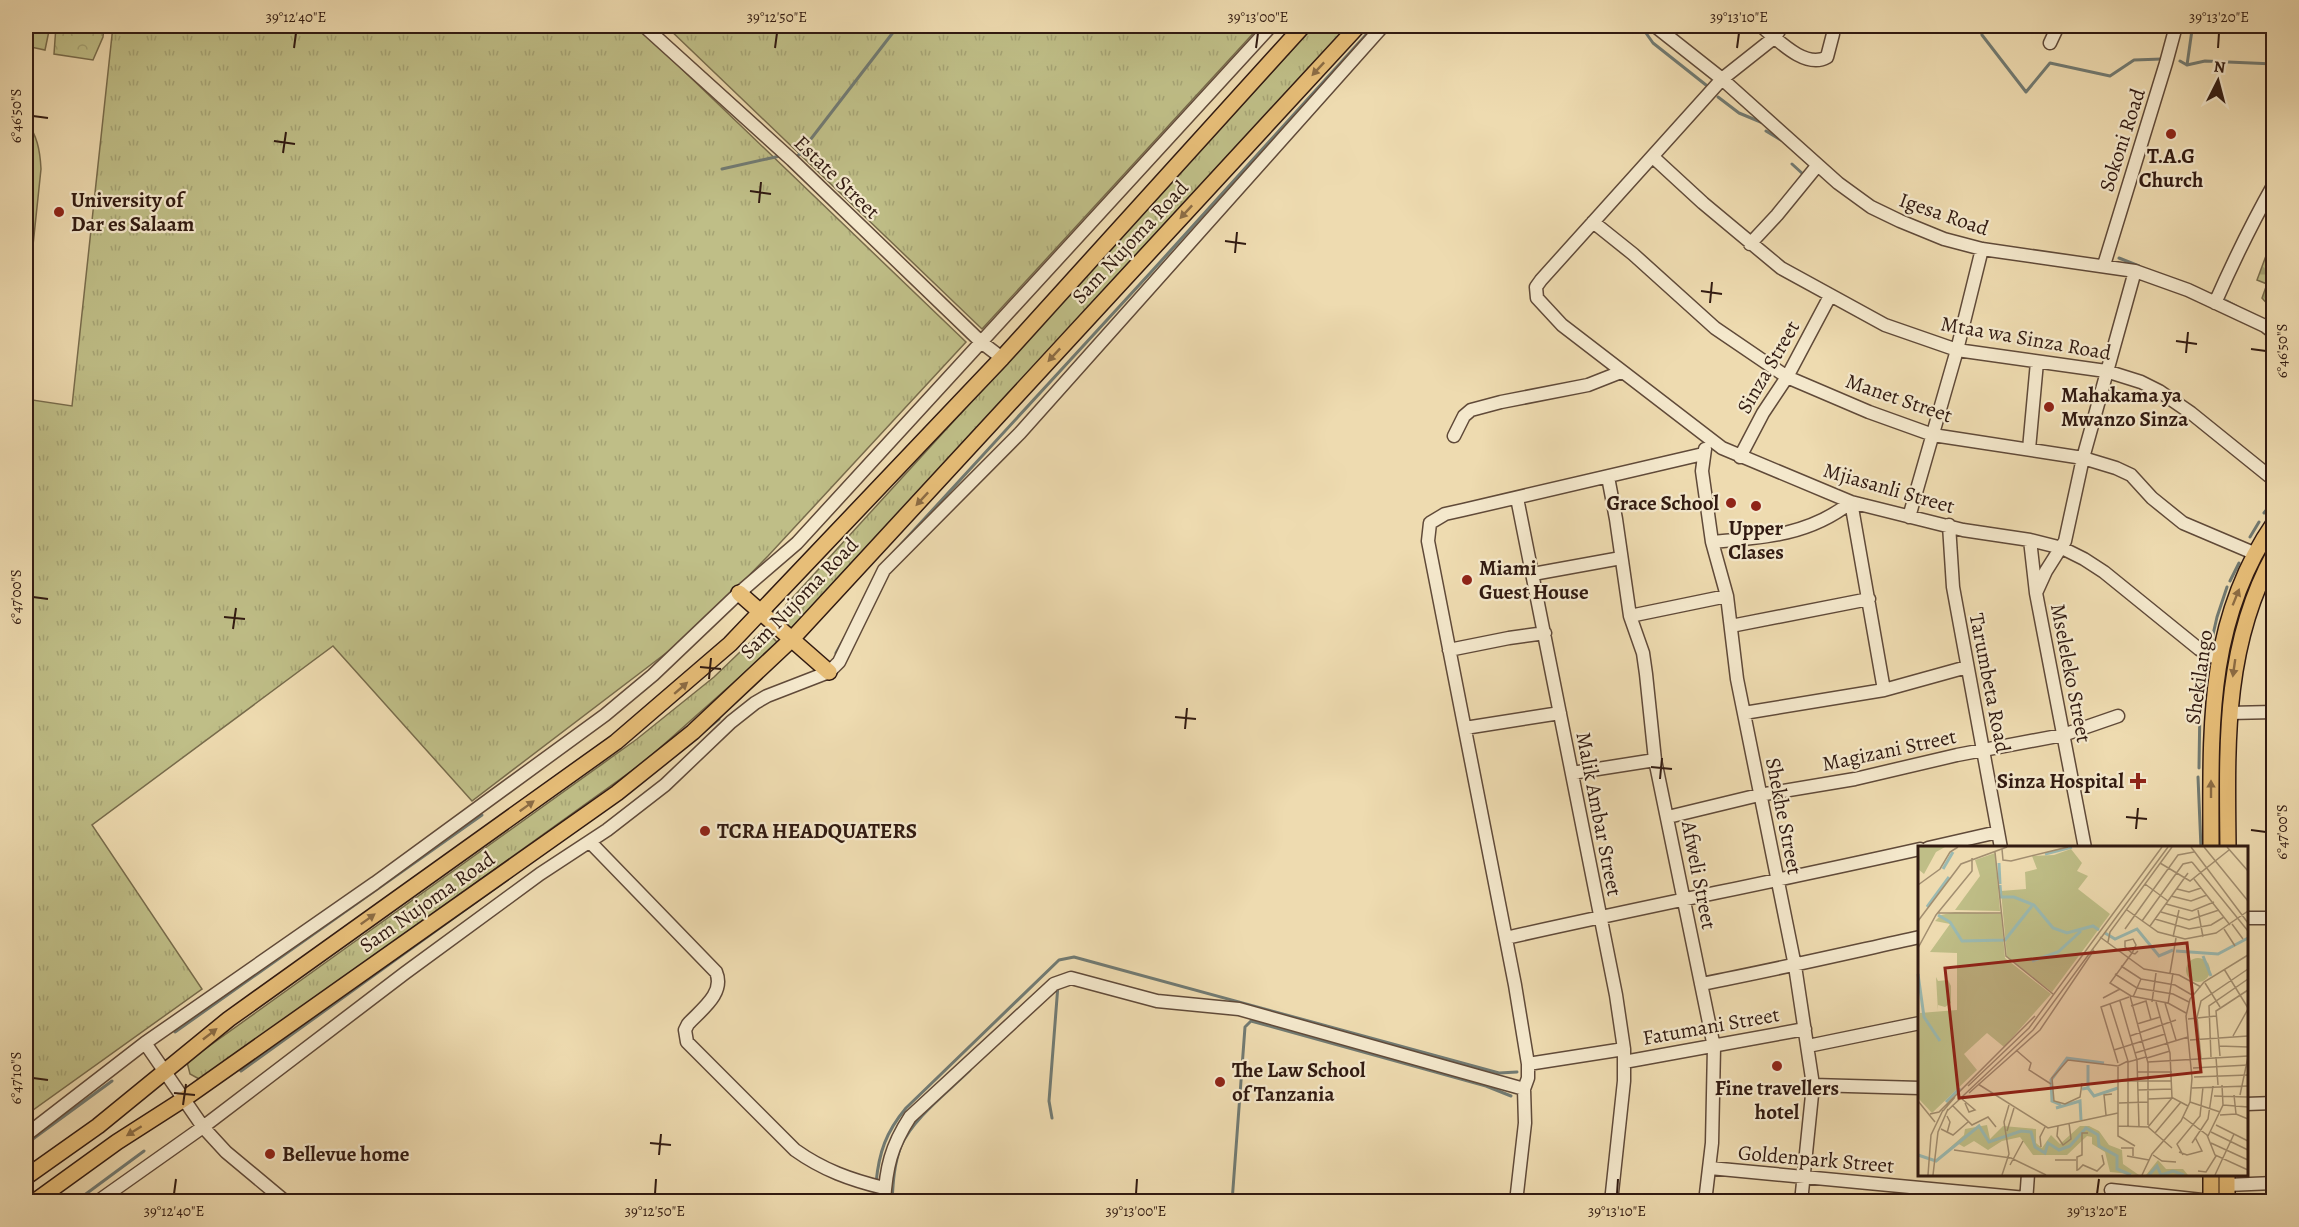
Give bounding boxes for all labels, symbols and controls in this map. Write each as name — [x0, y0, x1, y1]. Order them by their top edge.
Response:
text: 39°12'40"E — [266, 7, 326, 27]
text: 39°12'50"E — [747, 7, 807, 27]
text: 39°13'00"E — [1228, 7, 1288, 27]
text: 39°13'10"E — [1710, 7, 1768, 27]
text: 39°13'20"E — [2189, 7, 2249, 27]
north arrow — [2188, 51, 2248, 111]
text: N — [2213, 56, 2227, 79]
one-way arrow — [1311, 61, 1325, 76]
street label: Sokoni Road — [2092, 84, 2152, 195]
text: 6°46'50"S — [6, 89, 26, 143]
marker: T.A.G Church — [2164, 127, 2178, 141]
street label: Estate Street — [788, 129, 886, 225]
place label: T.A.G Church — [2139, 142, 2203, 194]
street label: Sam Nujoma Road — [1065, 174, 1195, 310]
place label: University of Dar es Salaam — [71, 186, 195, 238]
street label: Igesa Road — [1895, 186, 1993, 243]
one-way arrow — [1180, 204, 1193, 219]
marker: University of Dar es Salaam — [52, 205, 66, 219]
street label: Mtaa wa Sinza Road — [1939, 309, 2114, 367]
street label: Sinza Street — [1730, 315, 1806, 419]
text: 6°46'50"S — [2272, 324, 2292, 378]
one-way arrow — [1047, 348, 1061, 363]
street label: Manet Street — [1842, 367, 1956, 429]
place label: Mahakama ya Mwanzo Sinza — [2061, 381, 2189, 433]
marker: Mahakama ya Mwanzo Sinza — [2042, 400, 2056, 414]
street label: Mjiasanli Street — [1820, 456, 1958, 520]
place label: Grace School — [1606, 489, 1719, 517]
one-way arrow — [915, 491, 929, 505]
marker: Grace School — [1724, 496, 1738, 510]
marker: Upper Clases — [1749, 499, 1763, 513]
place label: Upper Clases — [1728, 514, 1784, 566]
street label: Sam Nujoma Road — [734, 530, 865, 665]
place label: Miami Guest House — [1479, 554, 1589, 606]
text: 6°47'00"S — [6, 569, 26, 625]
marker: Miami Guest House — [1460, 573, 1474, 587]
one-way arrow — [2232, 588, 2242, 606]
street label: Mseleleko Street — [2044, 601, 2098, 745]
street label: Tarumbeta Road — [1963, 611, 2017, 756]
street label: Shekilango — [2179, 628, 2219, 726]
one-way arrow — [2230, 658, 2239, 677]
one-way arrow — [673, 681, 689, 694]
street label: Magizani Street — [1819, 722, 1959, 778]
street label: Malik Ambar Street — [1569, 730, 1629, 899]
street label: Shekhe Street — [1759, 755, 1809, 877]
place label: Sinza Hospital — [1997, 767, 2124, 795]
marker: Sinza Hospital — [2129, 772, 2147, 790]
one-way arrow — [2206, 780, 2216, 799]
one-way arrow — [518, 800, 534, 812]
text: 6°47'00"S — [2272, 804, 2292, 860]
place label: TCRA HEADQUATERS — [717, 817, 917, 845]
street label: Afweli Street — [1675, 817, 1723, 932]
marker: TCRA HEADQUATERS — [698, 824, 712, 838]
street label: Sam Nujoma Road — [354, 844, 501, 959]
inset map — [1918, 846, 2248, 1176]
one-way arrow — [360, 914, 376, 925]
street label: Fatumani Street — [1640, 1000, 1782, 1052]
one-way arrow — [202, 1027, 218, 1040]
text: 6°47'10"S — [6, 1052, 26, 1104]
place label: The Law School of Tanzania — [1232, 1056, 1366, 1108]
marker: Fine travellers hotel — [1770, 1059, 1784, 1073]
place label: Fine travellers hotel — [1715, 1074, 1839, 1126]
marker: The Law School of Tanzania — [1213, 1075, 1227, 1089]
one-way arrow — [126, 1125, 143, 1136]
street label: Goldenpark Street — [1737, 1138, 1895, 1180]
place label: Bellevue home — [282, 1140, 410, 1168]
marker: Bellevue home — [263, 1147, 277, 1161]
text: 39°12'40"E — [144, 1201, 204, 1221]
text: 39°12'50"E — [625, 1201, 685, 1221]
text: 39°13'00"E — [1106, 1201, 1166, 1221]
text: 39°13'10"E — [1588, 1201, 1646, 1221]
text: 39°13'20"E — [2067, 1201, 2127, 1221]

